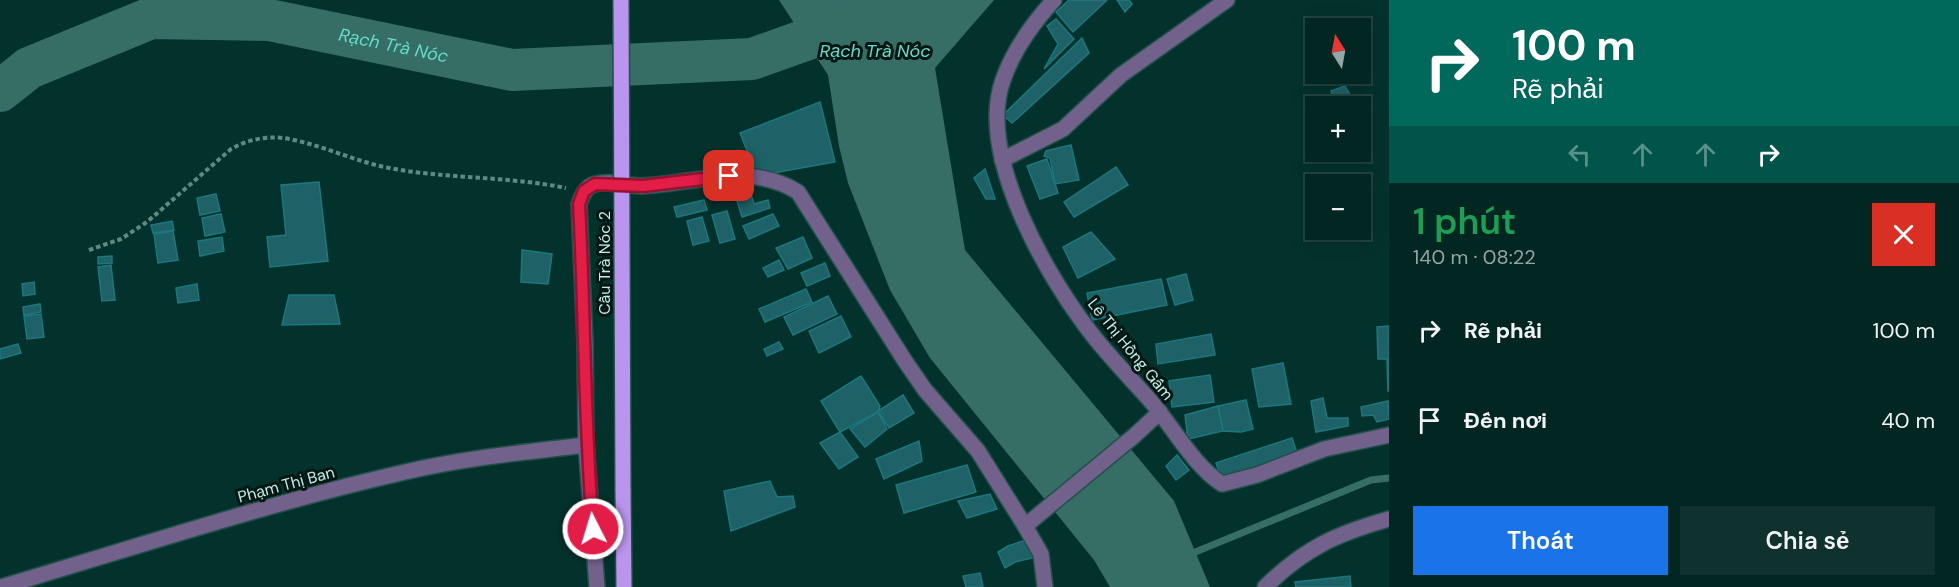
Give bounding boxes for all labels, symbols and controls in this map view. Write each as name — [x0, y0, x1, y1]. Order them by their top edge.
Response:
north arrow — [1305, 18, 1371, 84]
map controls — [1305, 18, 1371, 240]
text: 100 m — [1512, 18, 1636, 73]
water label: Rạch Trà Nóc — [337, 23, 450, 69]
icon: right — [1413, 24, 1491, 102]
water label: Rạch Trà Nóc — [819, 39, 931, 63]
text: Rẽ phải — [1512, 71, 1604, 106]
button: + — [1305, 96, 1371, 162]
icon: left — [1563, 138, 1596, 171]
icon: ahead — [1626, 138, 1659, 171]
icon: ahead — [1689, 138, 1722, 171]
icon: right — [1752, 138, 1785, 171]
pin — [703, 150, 754, 201]
icon: arrive — [712, 159, 745, 192]
button: − — [1305, 174, 1371, 240]
text: 1 phút — [1413, 198, 1516, 245]
button: close — [1872, 203, 1935, 266]
street label: Cầu Trà Nóc 2 — [594, 211, 615, 315]
text: 140 m · 08:22 — [1413, 244, 1536, 270]
street label: Lê Thị Hồng Gấm — [1083, 294, 1178, 405]
icon: right — [1413, 314, 1446, 347]
text: Rẽ phải — [1464, 316, 1542, 345]
text: 100 m — [1873, 316, 1935, 345]
icon: arrive — [1413, 404, 1446, 437]
text: Đến nơi — [1464, 406, 1547, 435]
text: 40 m — [1881, 406, 1935, 435]
street label: Phạm Thị Ban — [235, 461, 337, 507]
position arrow — [561, 497, 625, 561]
button: Thoát — [1413, 506, 1668, 575]
button: Chia sẻ — [1680, 506, 1935, 575]

